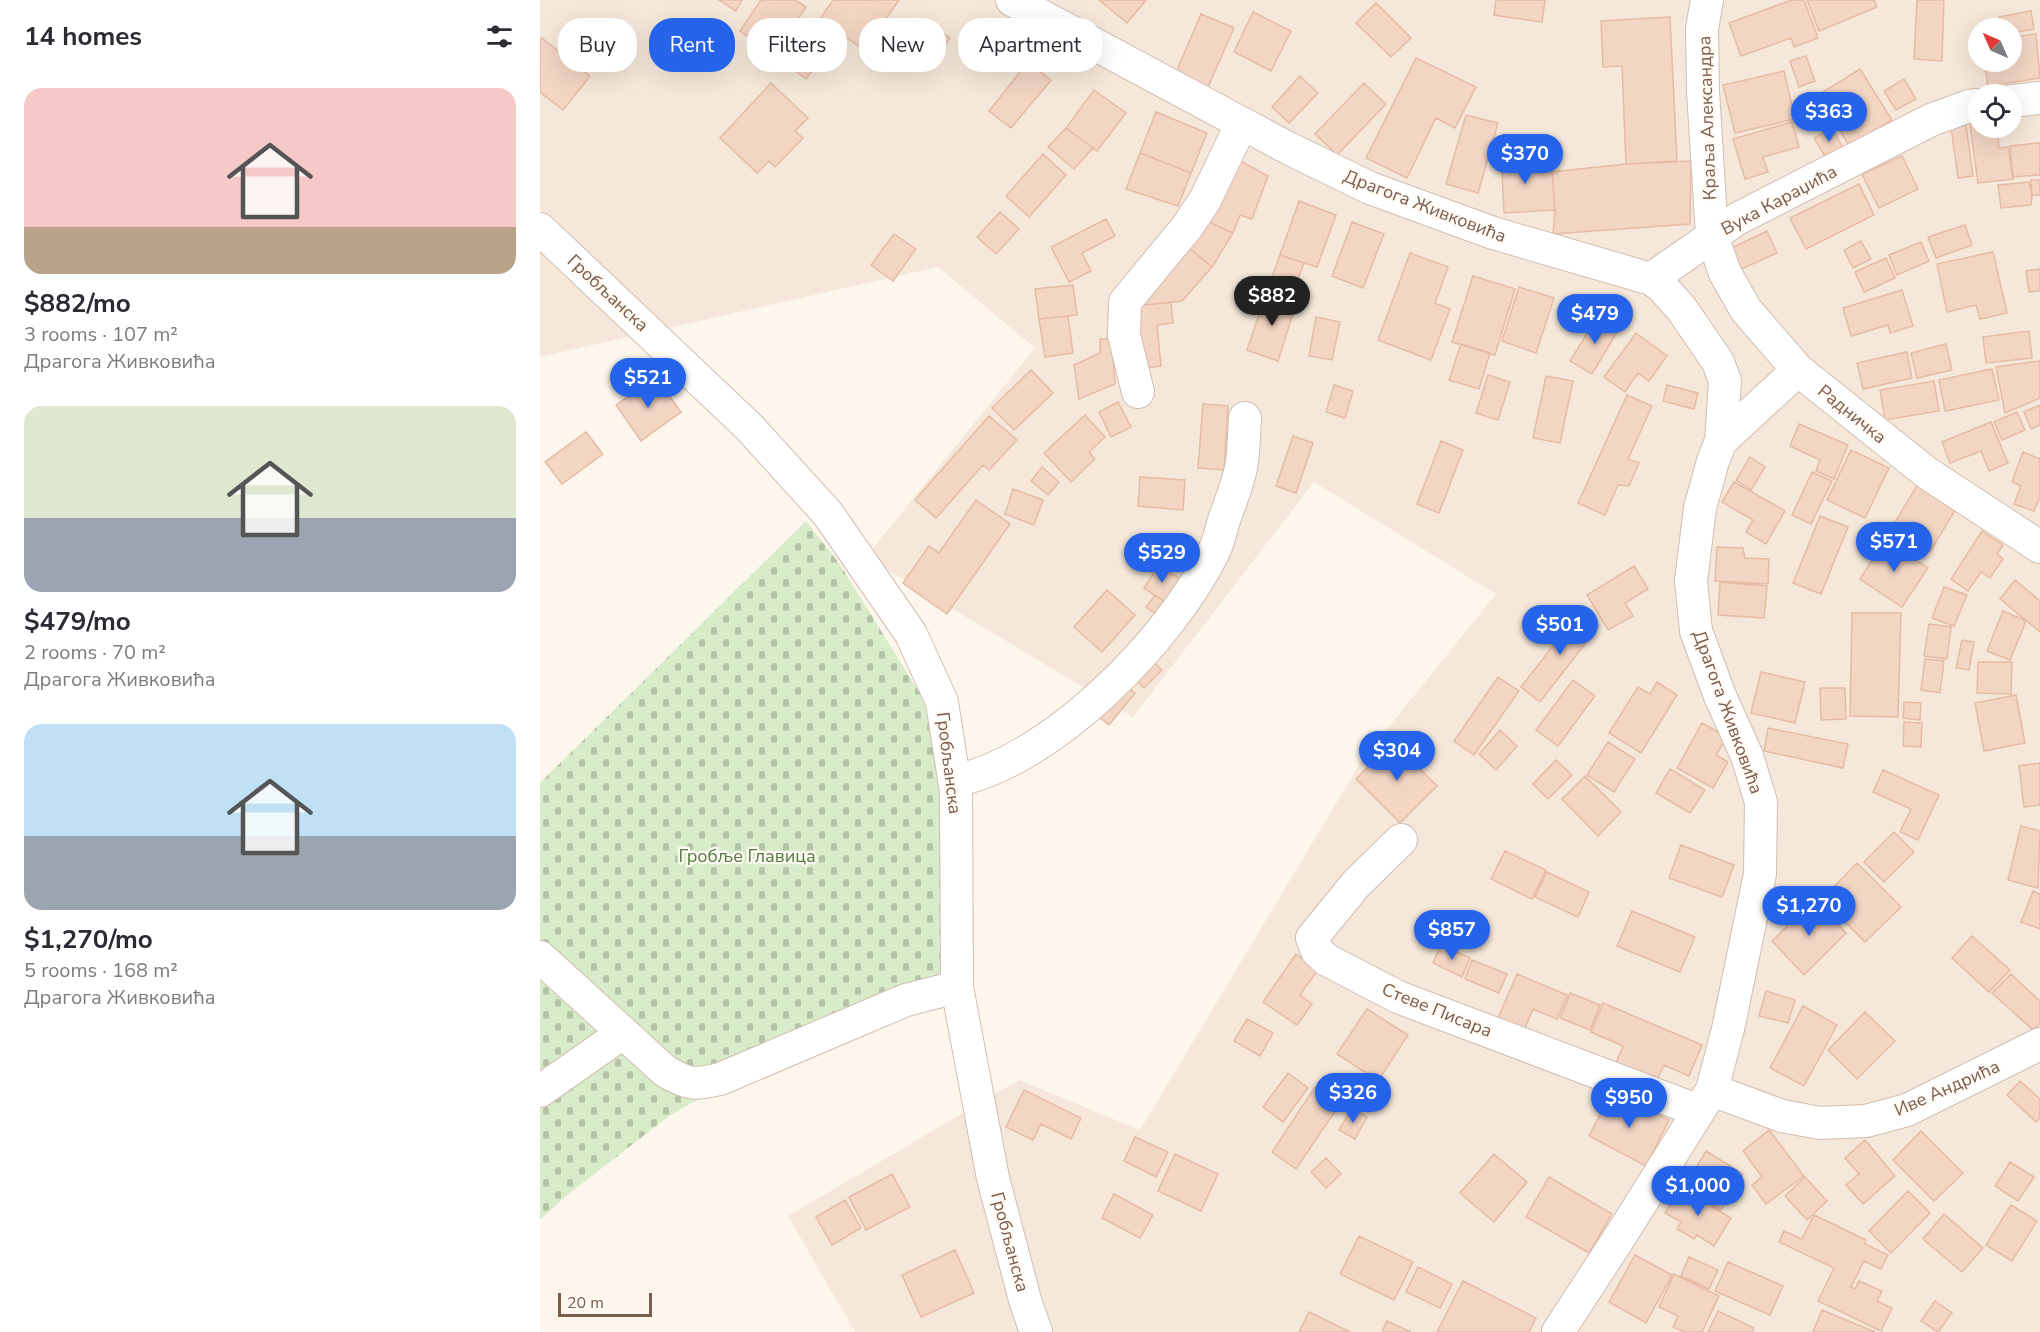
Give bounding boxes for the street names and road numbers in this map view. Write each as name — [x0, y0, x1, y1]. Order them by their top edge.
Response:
street label: Краља Александра — [1692, 35, 1722, 201]
street label: Вука Караџића — [1717, 159, 1841, 241]
street label: Драгога Живковића — [1340, 164, 1510, 248]
street label: Гробљанска — [562, 249, 654, 337]
street label: Радничка — [1813, 379, 1891, 449]
street label: Драгога Живковића — [1687, 627, 1769, 797]
street label: Гробљанска — [931, 711, 967, 815]
street label: Стеве Писара — [1378, 977, 1496, 1043]
street label: Иве Андрића — [1890, 1054, 2004, 1122]
street label: Гробљанска — [985, 1189, 1035, 1295]

